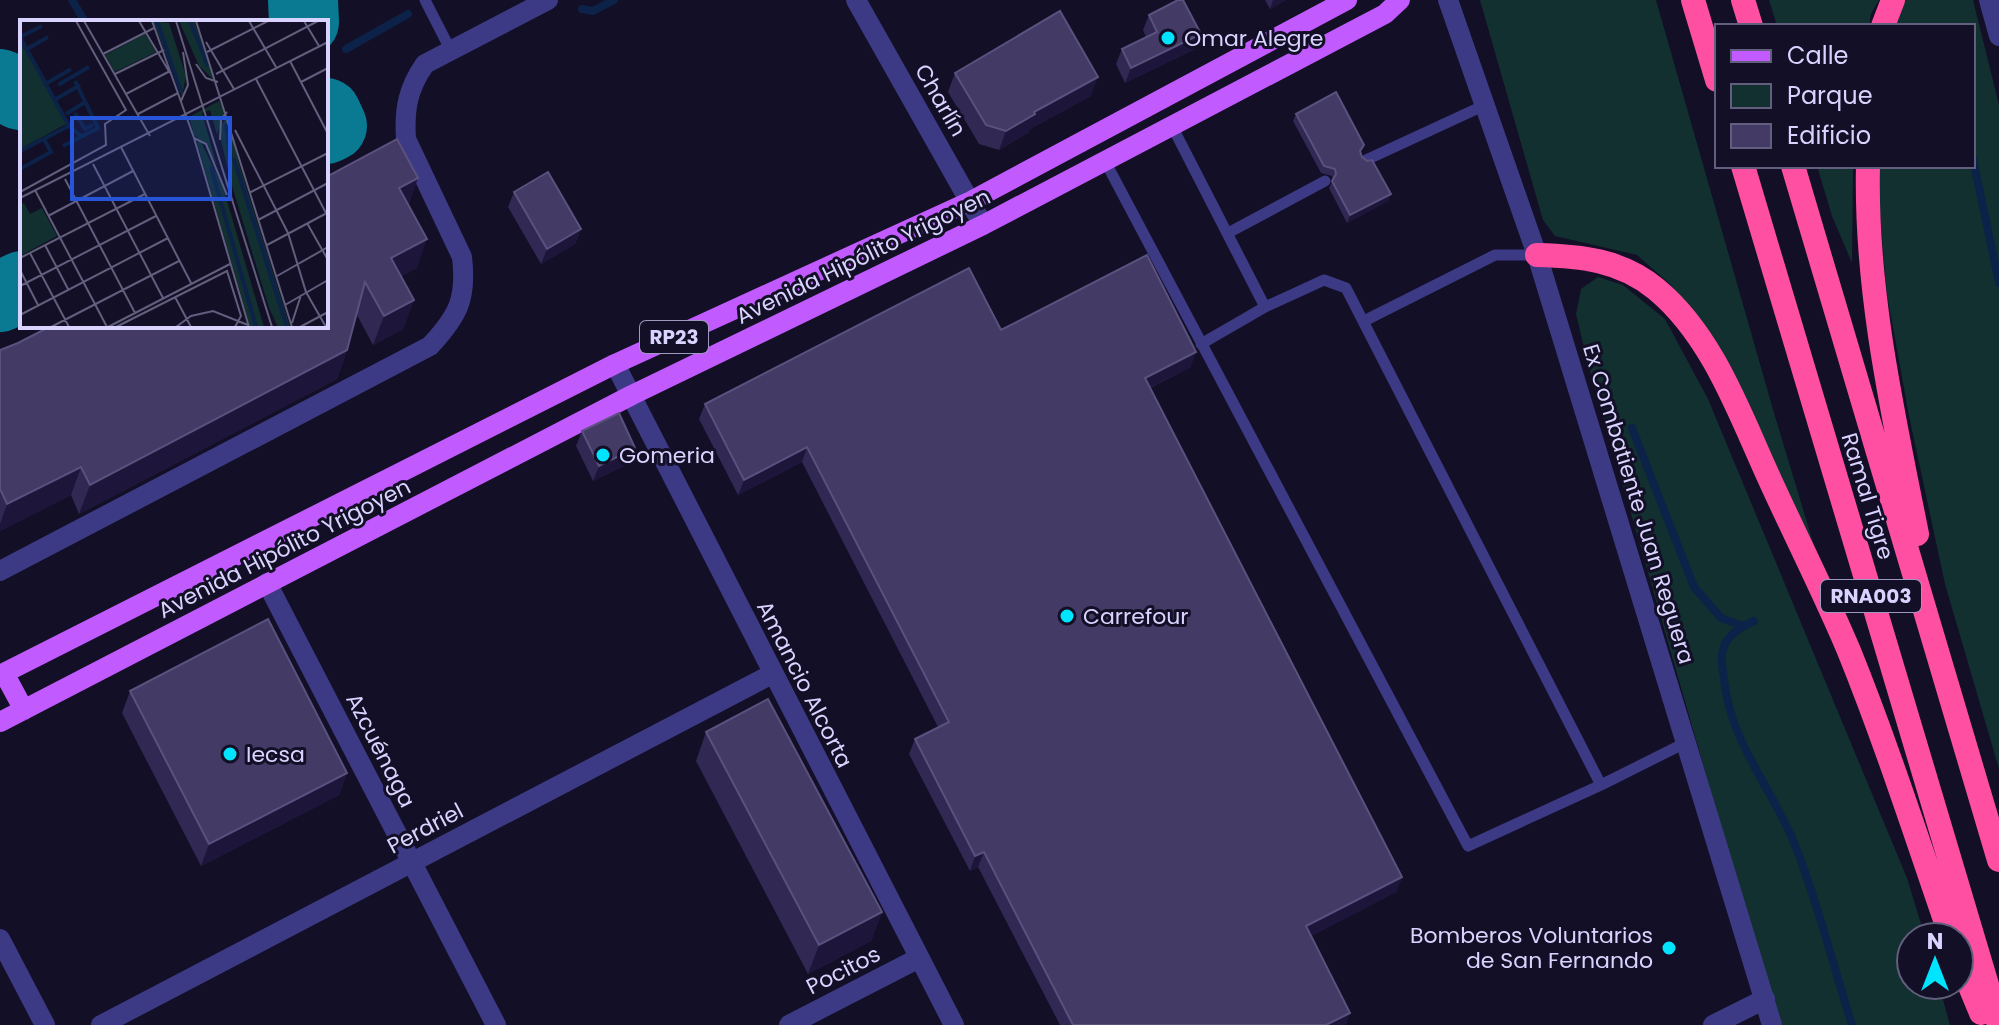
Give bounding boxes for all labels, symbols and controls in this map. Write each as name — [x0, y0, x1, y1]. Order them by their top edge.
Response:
inset map — [20, 20, 328, 328]
place label: Omar Alegre — [1184, 23, 1324, 54]
legend — [1715, 24, 1975, 168]
marker: Omar Alegre — [1159, 29, 1177, 47]
text: Calle — [1787, 39, 1848, 72]
street label: Charlín — [907, 58, 974, 142]
text: Parque — [1787, 79, 1873, 112]
text: Edificio — [1787, 119, 1871, 152]
street label: Avenida Hipólito Yrigoyen — [731, 181, 996, 332]
road number: RP23 — [640, 321, 708, 353]
street label: Ex Combatiente Juan Reguera — [1575, 340, 1702, 668]
street label: Ramal Tigre — [1834, 429, 1902, 563]
place label: Gomeria — [619, 440, 715, 471]
marker: Gomeria — [594, 446, 612, 464]
street label: Avenida Hipólito Yrigoyen — [153, 471, 416, 626]
road number: RNA003 — [1821, 580, 1921, 612]
street label: Amancio Alcorta — [749, 595, 860, 773]
place label: Carrefour — [1083, 601, 1189, 632]
marker: Carrefour — [1058, 607, 1076, 625]
street label: Azcuénaga — [338, 688, 423, 813]
place label: Iecsa — [246, 739, 305, 770]
marker: Iecsa — [221, 745, 239, 763]
street label: Perdriel — [382, 795, 469, 861]
place label: Bomberos Voluntarios de San Fernando — [1410, 920, 1653, 976]
north arrow — [1895, 921, 1975, 1001]
text: N — [1927, 926, 1943, 957]
street label: Pocitos — [801, 939, 886, 1002]
marker: Bomberos Voluntarios de San Fernando — [1660, 939, 1678, 957]

